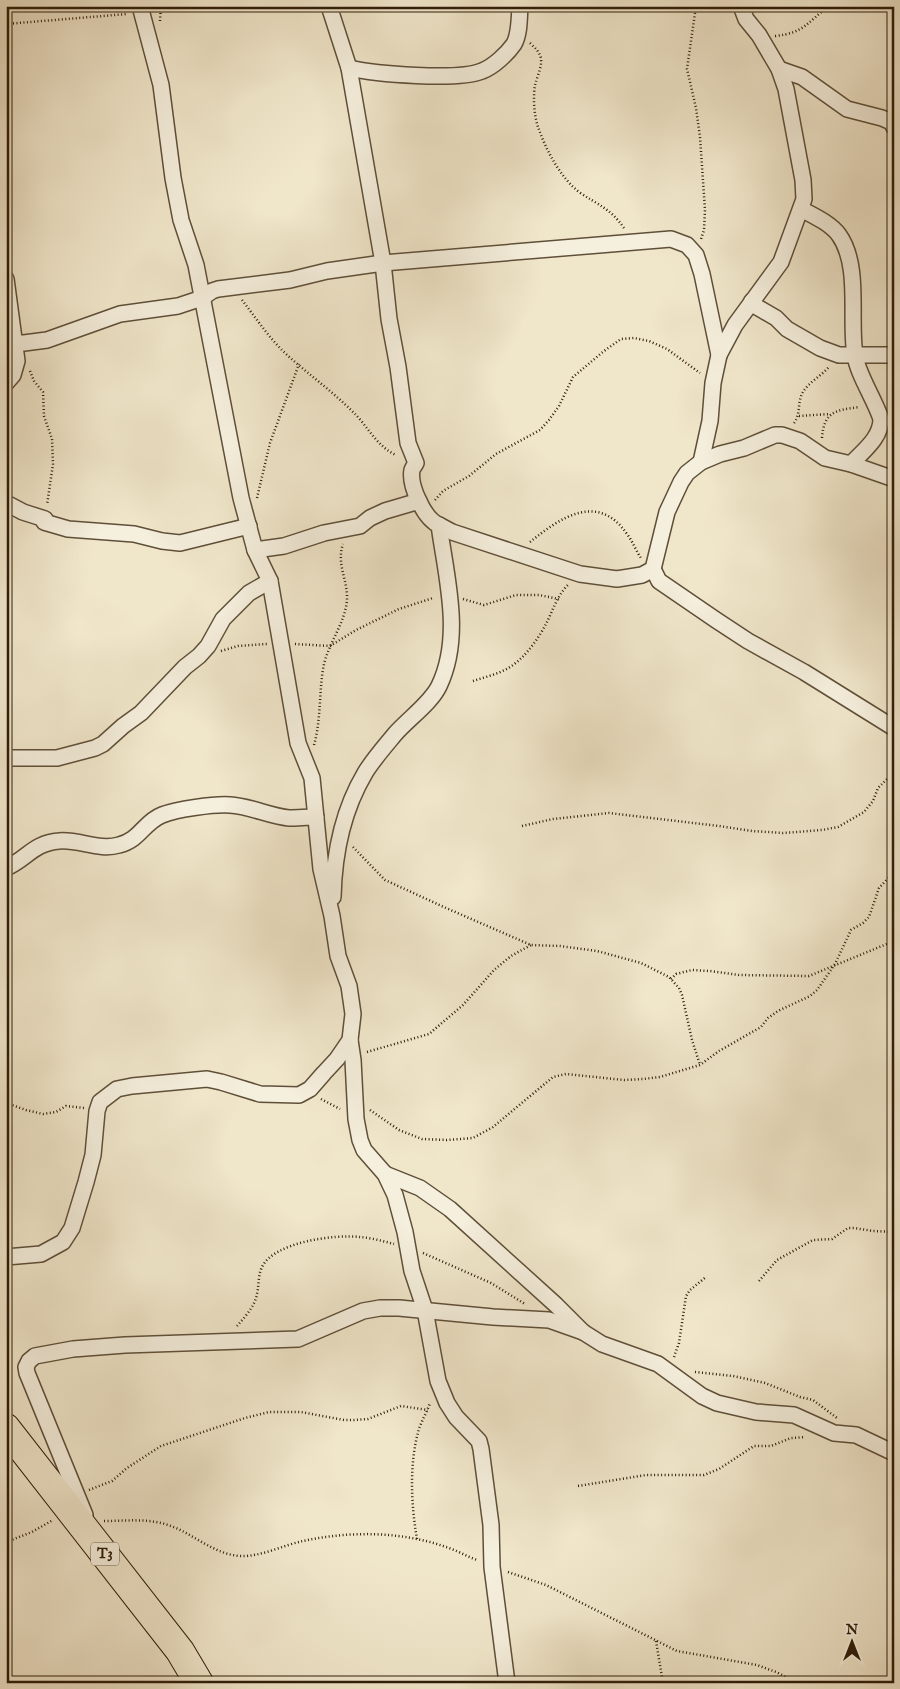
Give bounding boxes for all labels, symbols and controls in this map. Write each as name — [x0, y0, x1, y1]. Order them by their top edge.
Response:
road number: T3 — [91, 1542, 119, 1566]
north arrow — [828, 1616, 878, 1666]
text: N — [845, 1621, 858, 1639]

